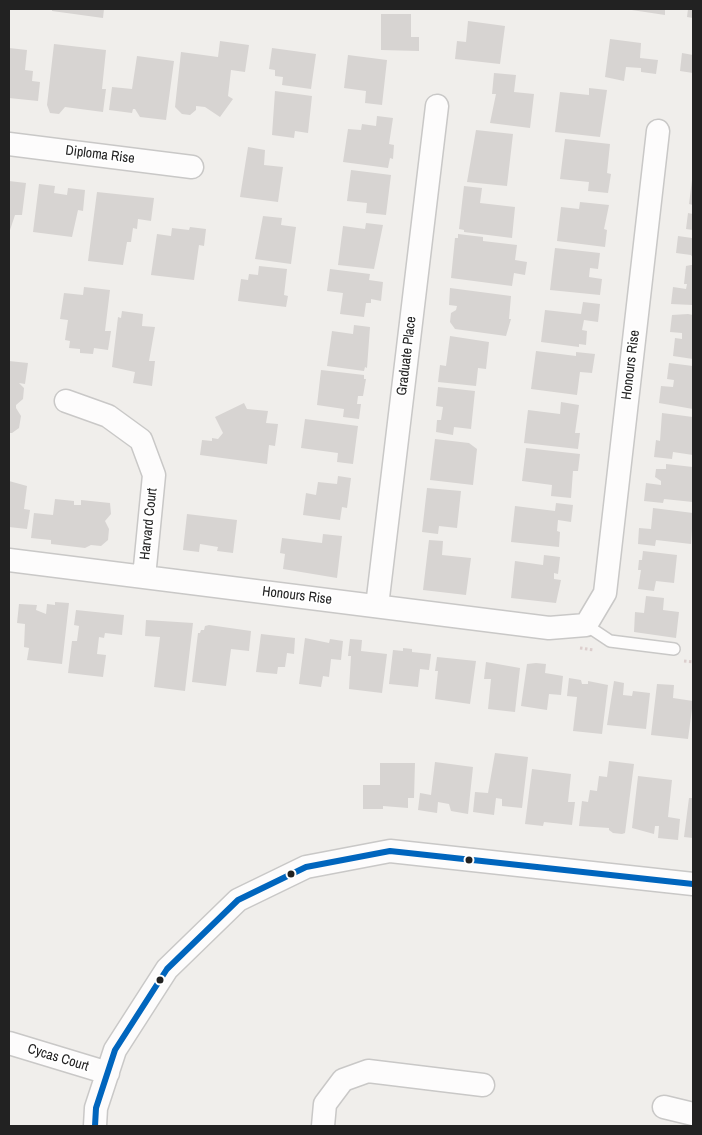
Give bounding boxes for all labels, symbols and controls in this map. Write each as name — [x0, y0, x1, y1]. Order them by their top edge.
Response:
street label: Diploma Rise — [64, 142, 136, 168]
street label: Graduate Place — [394, 315, 420, 397]
street label: Honours Rise — [618, 329, 644, 401]
street label: Harvard Court — [137, 487, 161, 561]
street label: Honours Rise — [261, 583, 333, 609]
unlabelled marker — [464, 855, 474, 865]
unlabelled marker — [286, 869, 296, 879]
unlabelled marker — [155, 975, 165, 985]
street label: Cycas Court — [25, 1041, 91, 1075]

